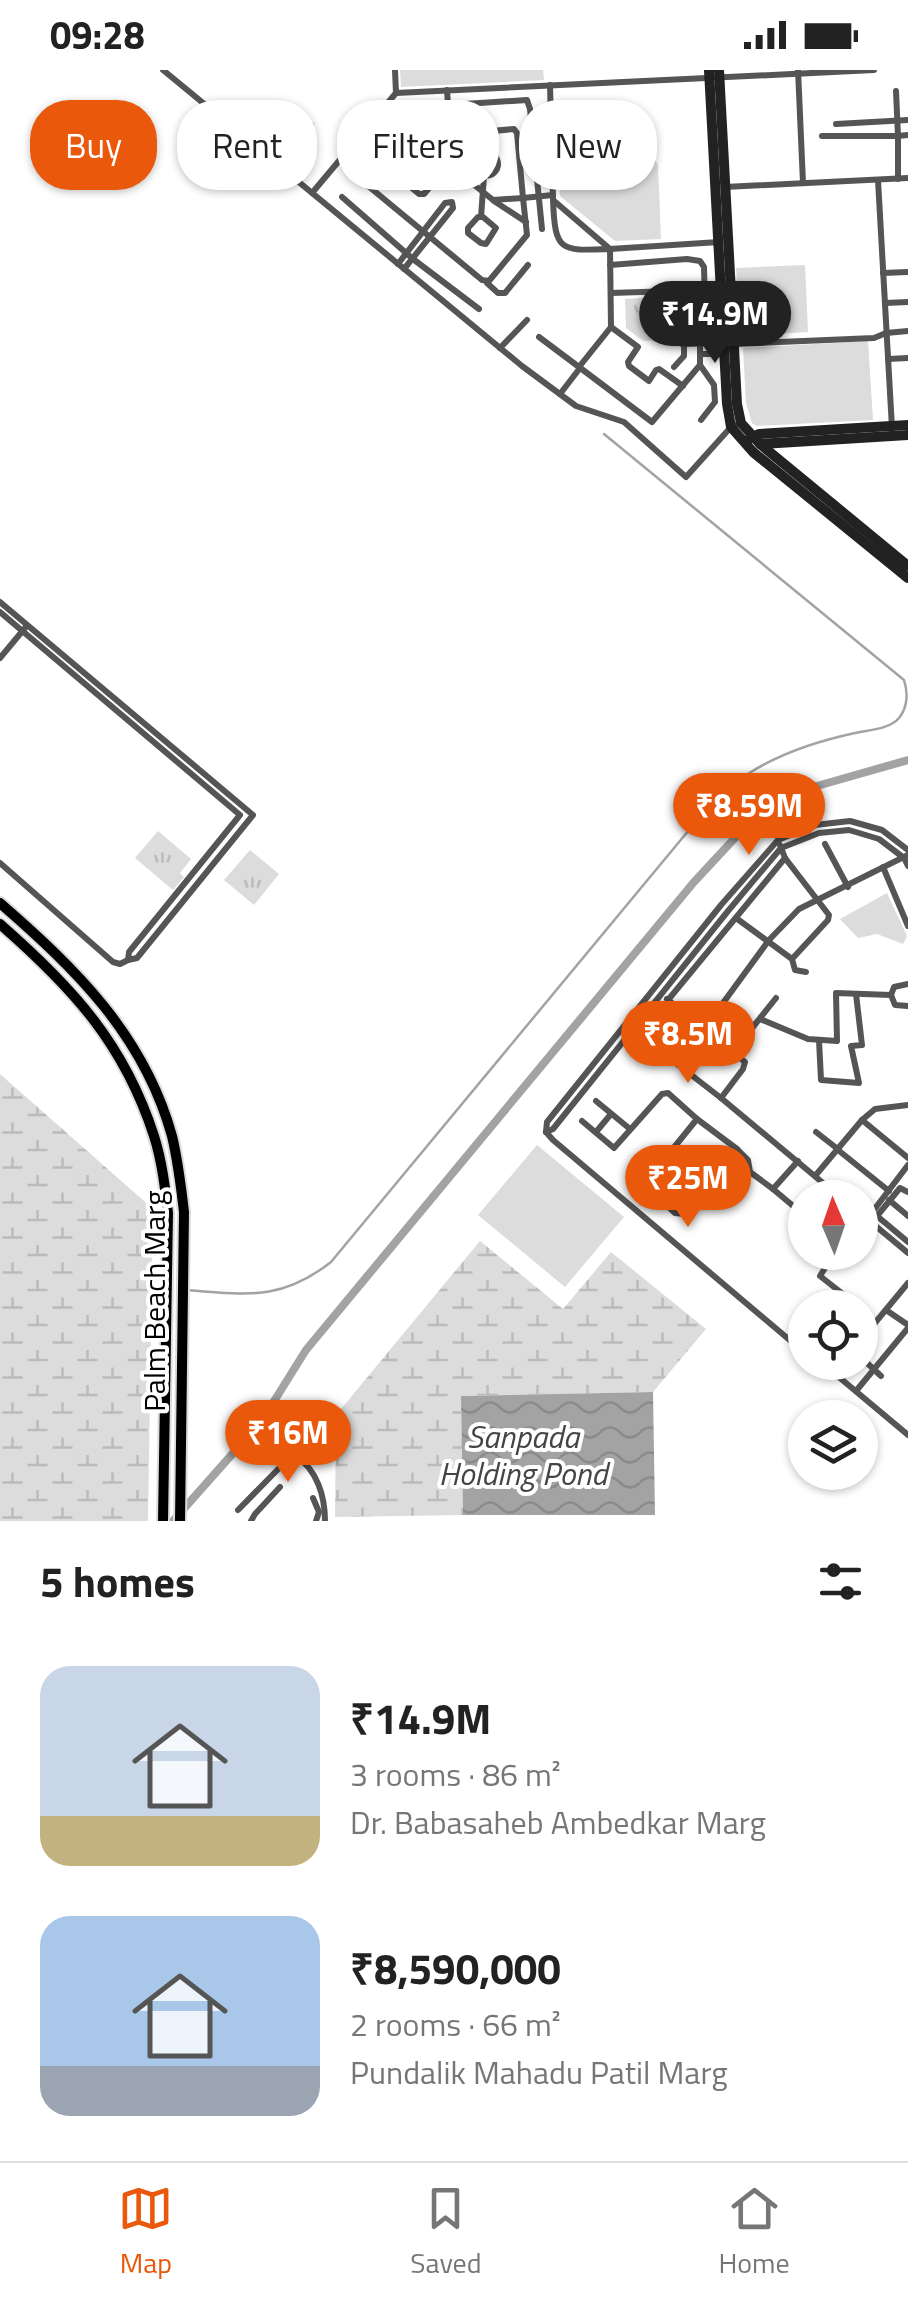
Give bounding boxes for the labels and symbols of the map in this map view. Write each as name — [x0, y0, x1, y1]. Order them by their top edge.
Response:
pin: ₹14.9M — [634, 281, 796, 366]
pin: ₹8.59M — [668, 773, 830, 858]
pin: ₹8.5M — [618, 1001, 758, 1086]
pin: ₹25M — [629, 1145, 747, 1230]
north arrow — [788, 1180, 878, 1270]
street label: Palm Beach Marg — [131, 1190, 177, 1412]
pin: ₹16M — [229, 1400, 347, 1485]
water label: Sanpada Holding Pond — [439, 1412, 611, 1497]

